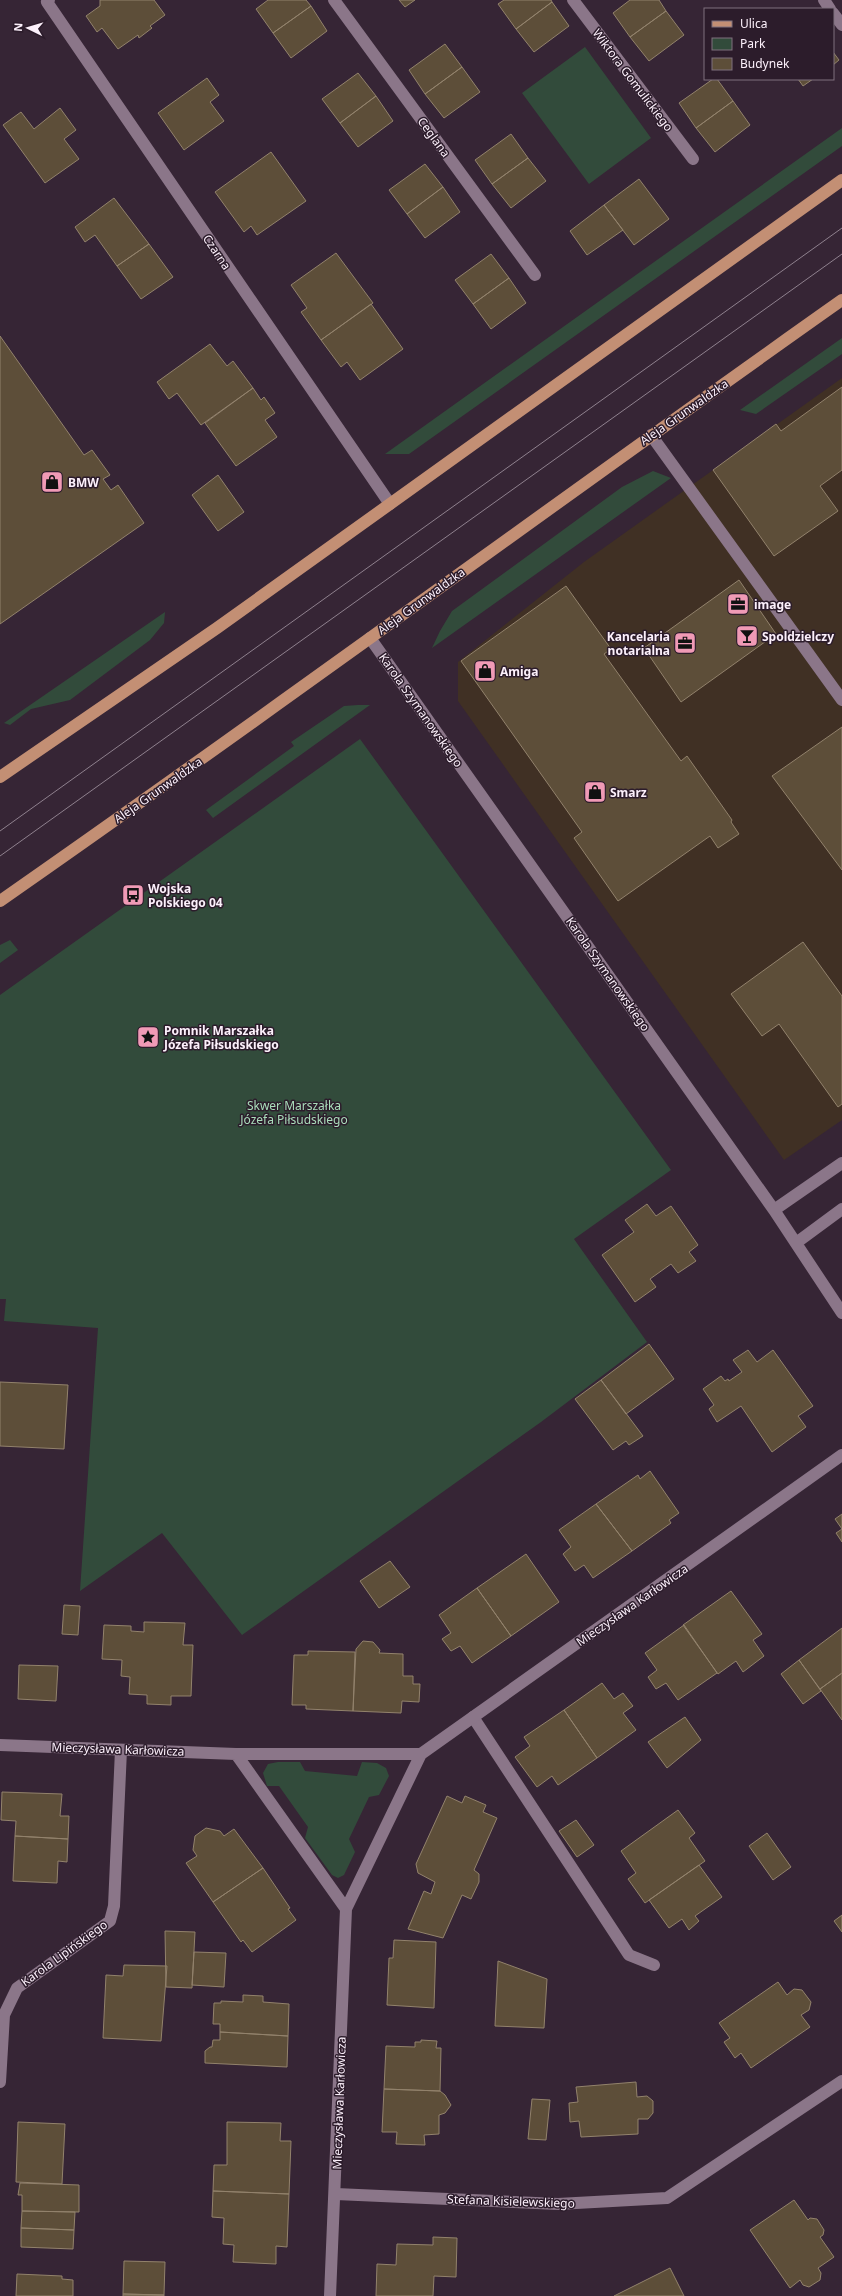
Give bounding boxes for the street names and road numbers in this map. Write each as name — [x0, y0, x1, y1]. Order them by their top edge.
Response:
street label: Wiktora Gomulickiego — [589, 25, 677, 135]
street label: Ceglana — [414, 114, 454, 160]
street label: Czarna — [199, 231, 235, 273]
street label: Aleja Grunwaldzka — [636, 375, 732, 449]
street label: Aleja Grunwaldzka — [374, 563, 468, 639]
street label: Karola Szymanowskiego — [375, 649, 467, 771]
street label: Aleja Grunwaldzka — [110, 753, 206, 827]
street label: Karola Szymanowskiego — [562, 913, 654, 1035]
street label: Mieczysława Karłowicza — [573, 1560, 691, 1650]
street label: Mieczysława Karłowicza — [51, 1738, 185, 1760]
street label: Karola Lipińskiego — [17, 1916, 111, 1990]
street label: Mieczysława Karłowicza — [328, 2036, 350, 2170]
street label: Stefana Kisielewskiego — [447, 2190, 575, 2212]

